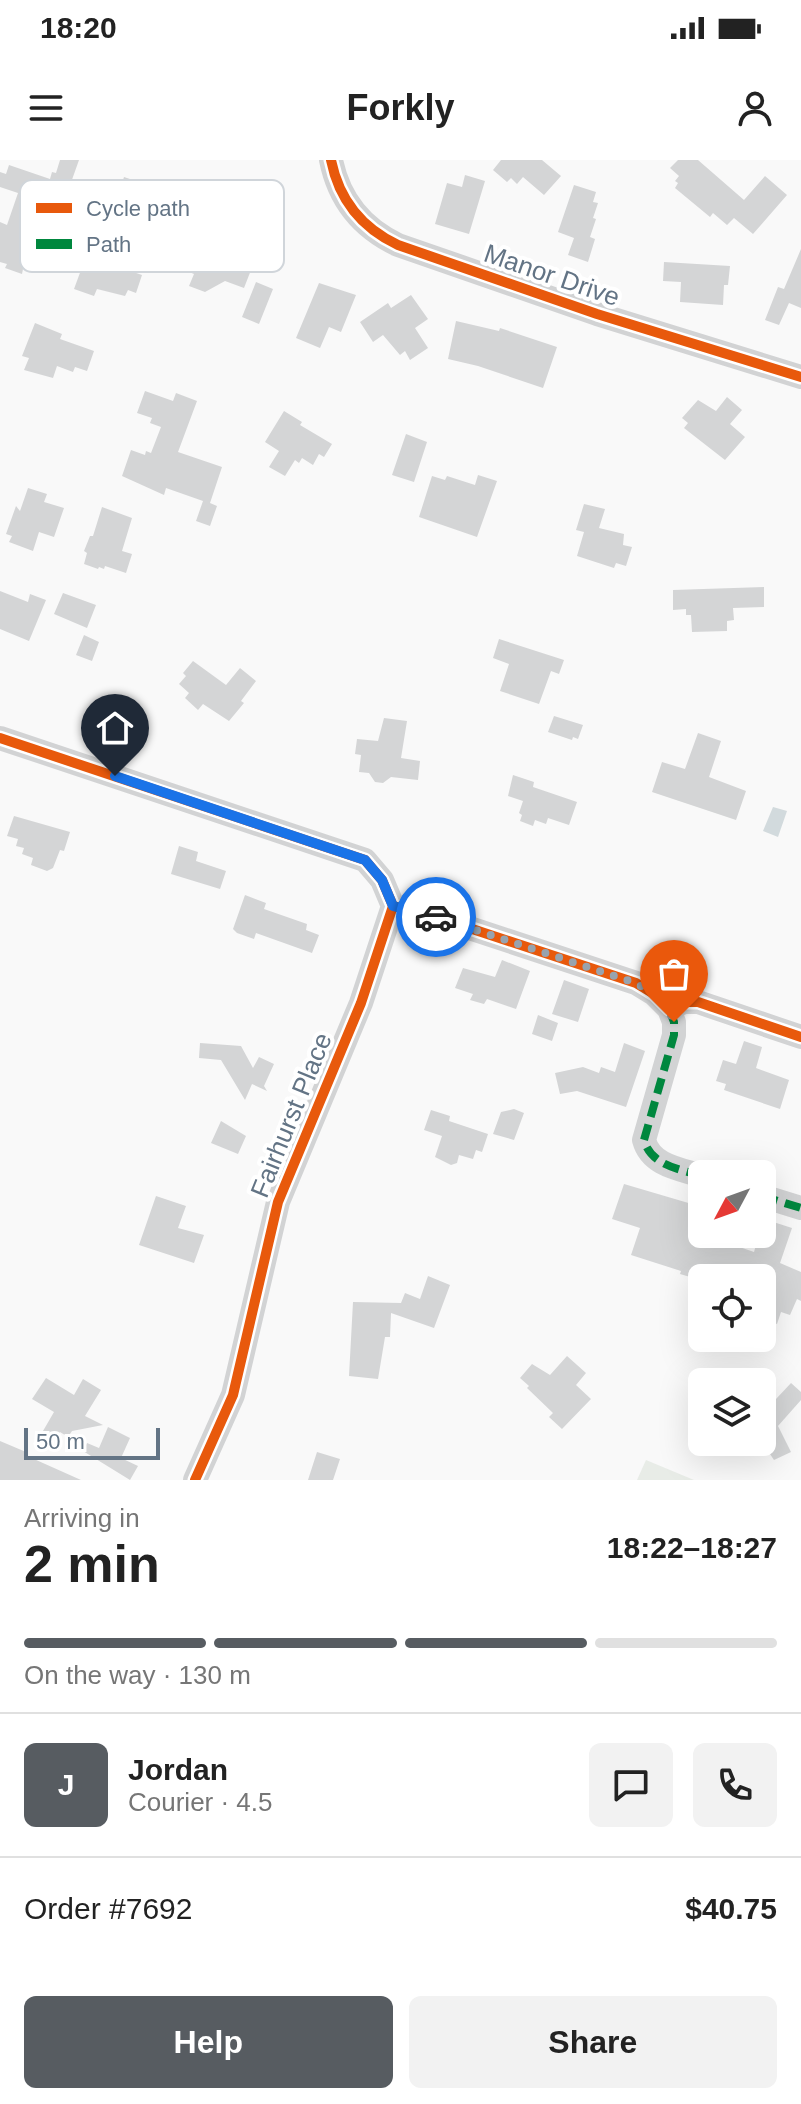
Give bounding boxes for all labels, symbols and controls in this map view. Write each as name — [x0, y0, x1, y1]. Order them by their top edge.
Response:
text: 18:20 — [40, 11, 117, 44]
icon: menu — [24, 86, 68, 130]
icon: person — [733, 86, 777, 130]
text: Forkly — [346, 87, 455, 128]
legend — [20, 180, 284, 272]
text: Cycle path — [86, 196, 190, 221]
text: Path — [86, 232, 131, 257]
street label: Manor Drive — [480, 238, 624, 312]
pin — [81, 694, 149, 776]
icon: home — [93, 706, 137, 750]
courier — [396, 877, 476, 957]
icon: car — [414, 895, 458, 939]
pin — [640, 940, 708, 1022]
icon: bag — [652, 952, 696, 996]
street label: Fairhurst Place — [244, 1028, 338, 1202]
north arrow — [688, 1160, 776, 1248]
map controls — [688, 1160, 776, 1456]
button: locate — [688, 1264, 776, 1352]
button: layers — [688, 1368, 776, 1456]
scale bar — [24, 1424, 160, 1460]
text: 50 m — [36, 1429, 85, 1454]
text: Arriving in — [24, 1503, 140, 1533]
text: 18:22–18:27 — [607, 1531, 777, 1564]
text: 2 min — [24, 1535, 160, 1593]
text: On the way · 130 m — [24, 1660, 251, 1690]
button: chat — [589, 1743, 673, 1827]
button: phone — [693, 1743, 777, 1827]
text: Jordan — [128, 1753, 228, 1786]
text: J — [58, 1768, 74, 1801]
text: Courier · 4.5 — [128, 1787, 273, 1817]
text: Order #7692 — [24, 1892, 192, 1925]
text: $40.75 — [685, 1892, 777, 1925]
button: Help — [24, 1996, 393, 2088]
button: Share — [409, 1996, 777, 2088]

